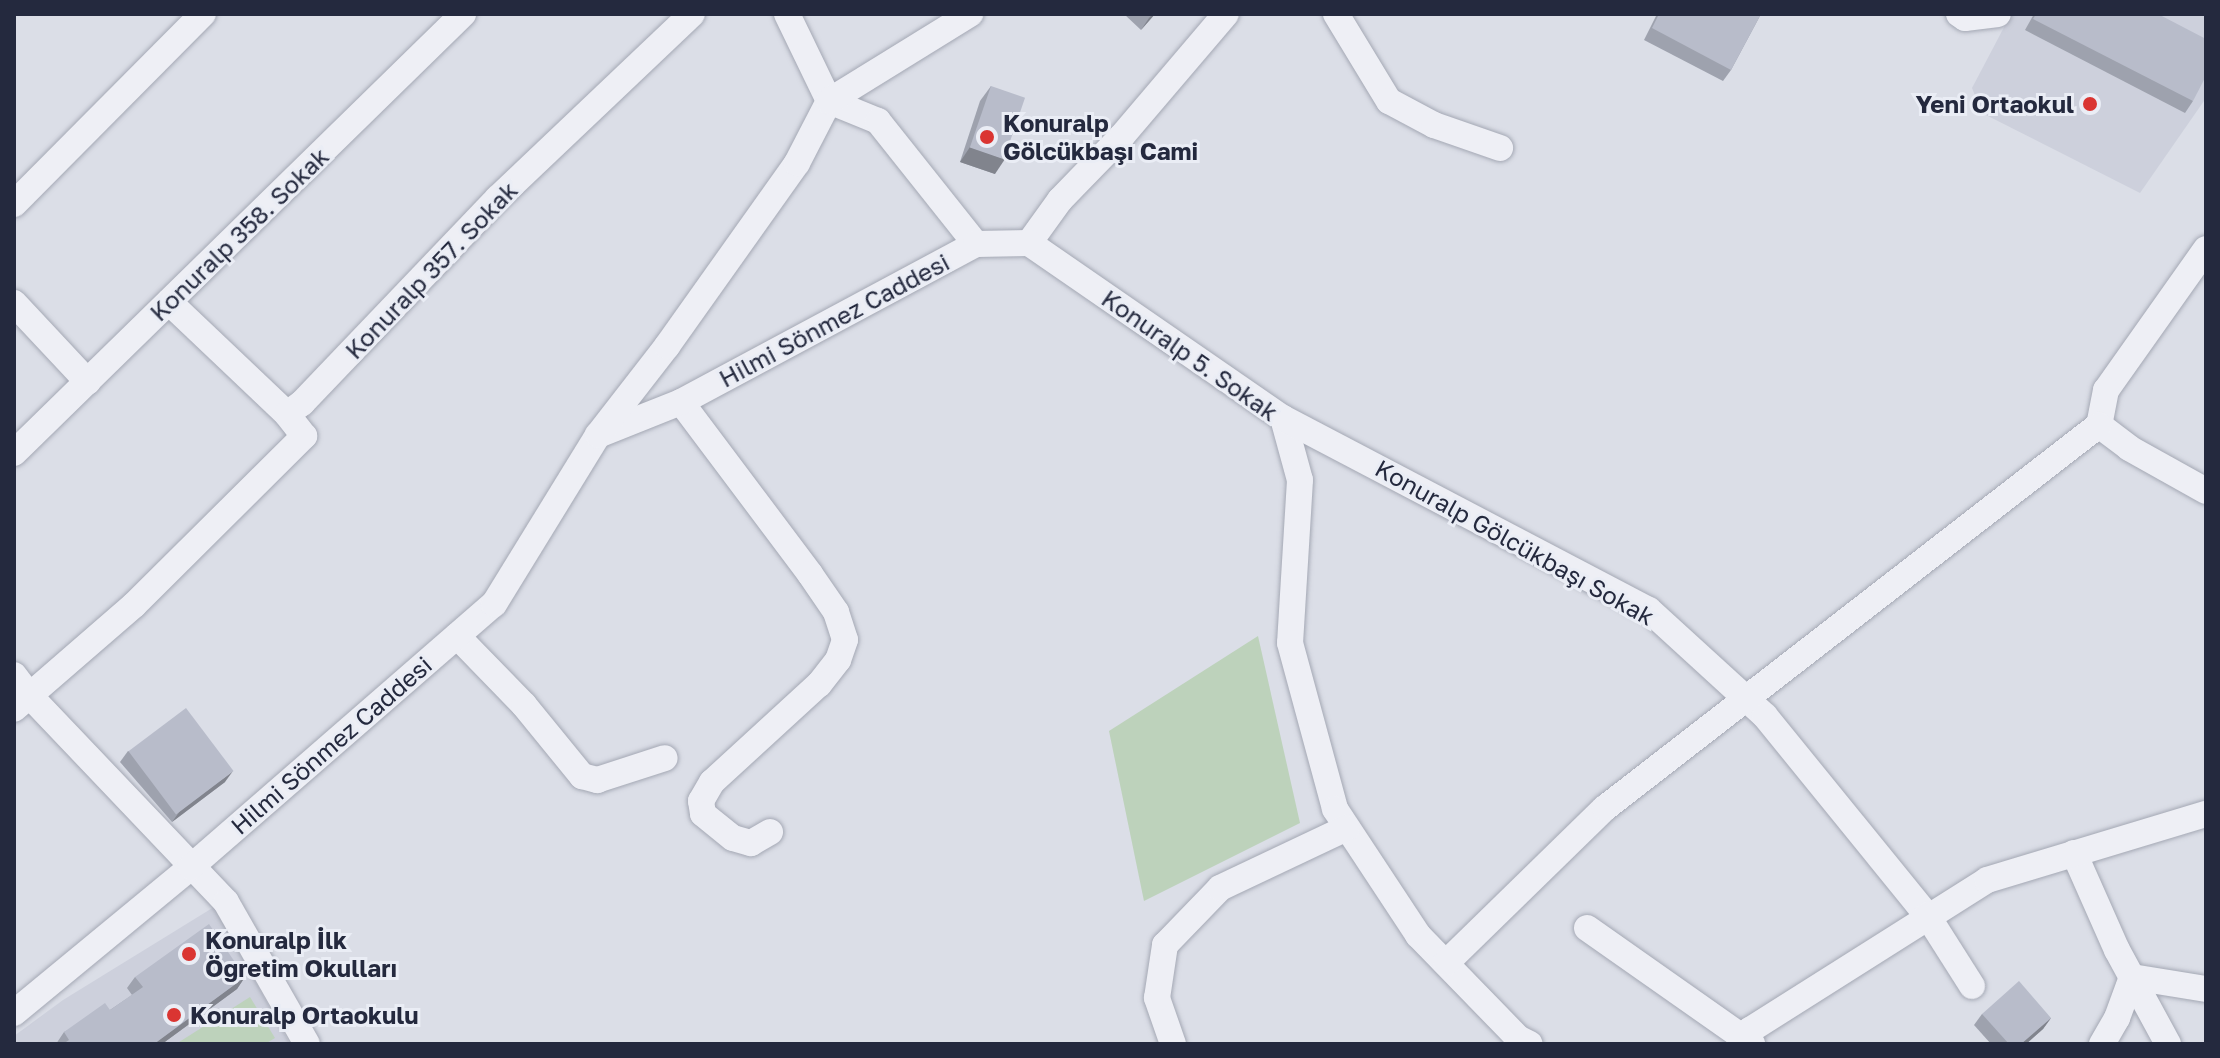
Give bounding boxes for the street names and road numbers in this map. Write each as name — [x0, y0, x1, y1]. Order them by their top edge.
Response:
street label: Konuralp 358. Sokak — [144, 141, 334, 327]
street label: Konuralp 357. Sokak — [339, 175, 523, 365]
street label: Hilmi Sönmez Caddesi — [714, 247, 954, 393]
street label: Konuralp 5. Sokak — [1096, 283, 1284, 427]
street label: Konuralp Gölcükbaşı Sokak — [1370, 453, 1660, 631]
street label: Hilmi Sönmez Caddesi — [225, 650, 437, 840]

